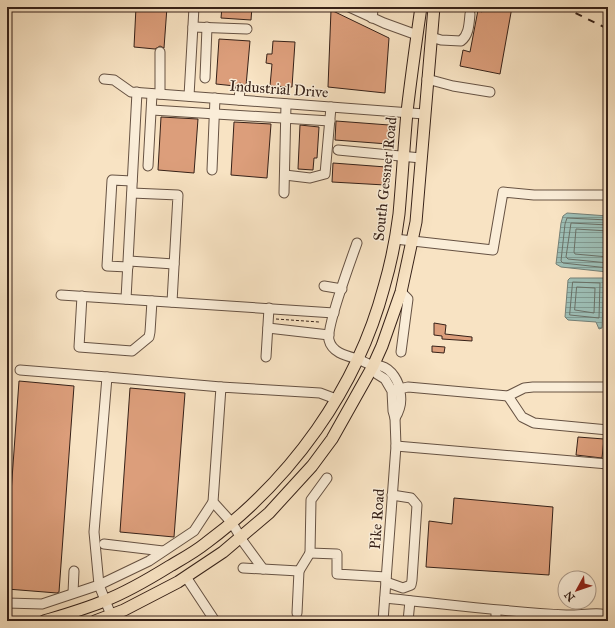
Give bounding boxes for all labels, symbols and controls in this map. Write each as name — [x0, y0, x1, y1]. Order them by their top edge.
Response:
street label: Industrial Drive — [229, 77, 329, 101]
street label: South Gessner Road — [370, 116, 401, 242]
street label: Pike Road — [366, 487, 388, 550]
north arrow — [557, 570, 597, 610]
text: N — [561, 588, 578, 604]

